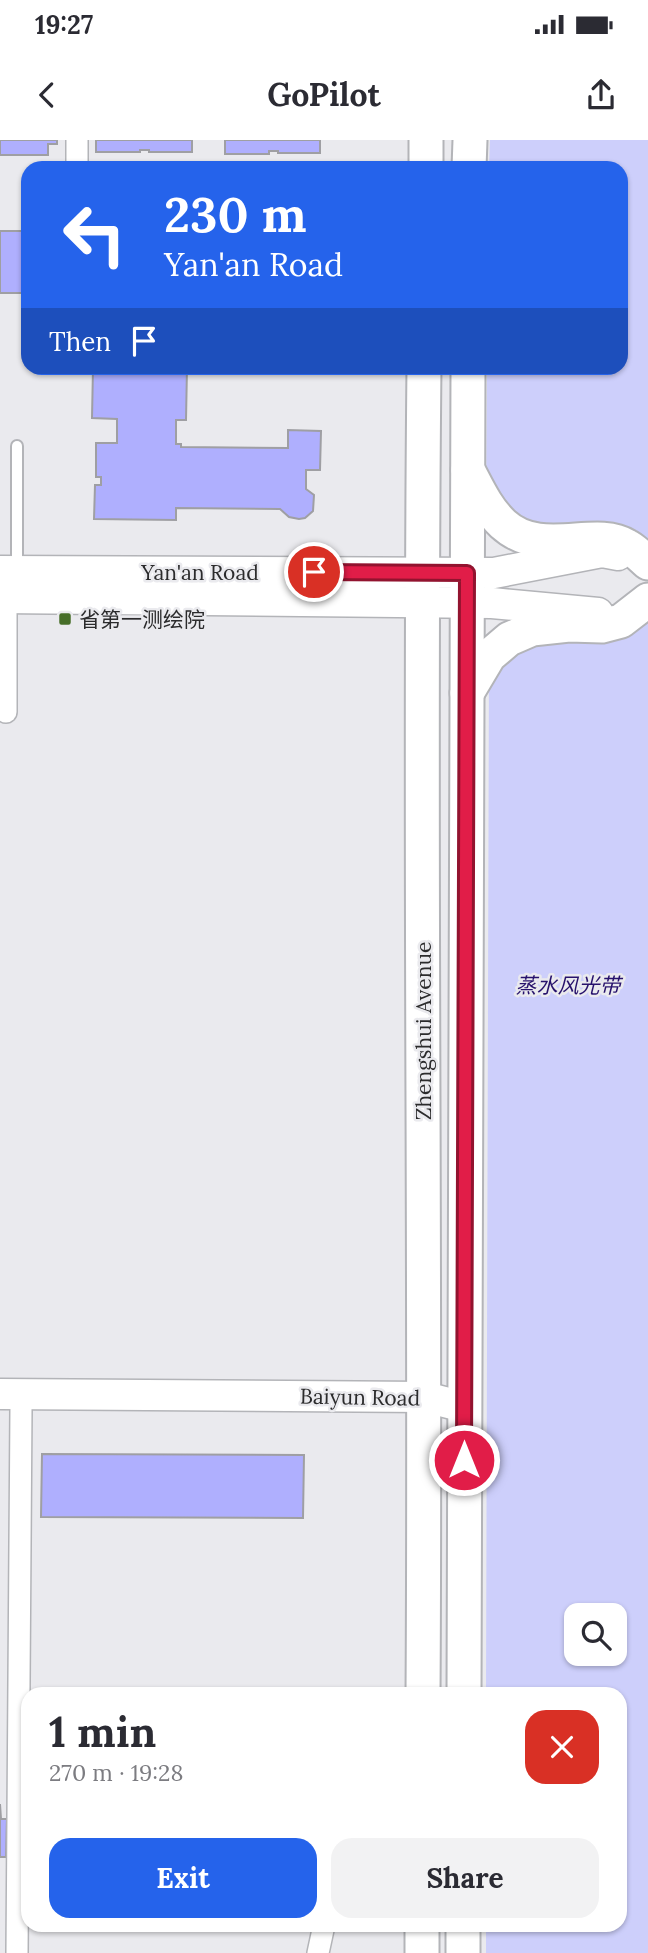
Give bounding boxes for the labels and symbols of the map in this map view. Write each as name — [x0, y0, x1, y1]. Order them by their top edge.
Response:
pin — [284, 542, 344, 602]
street label: Yan'an Road — [140, 559, 259, 586]
place label: 省第一测绘院 — [79, 606, 205, 633]
marker: 省第一测绘院 — [57, 611, 73, 627]
street label: Zhengshui Avenue — [410, 942, 437, 1120]
park label: 蒸水风光带 — [516, 972, 623, 999]
street label: Baiyun Road — [300, 1382, 420, 1412]
position arrow — [427, 1423, 501, 1497]

